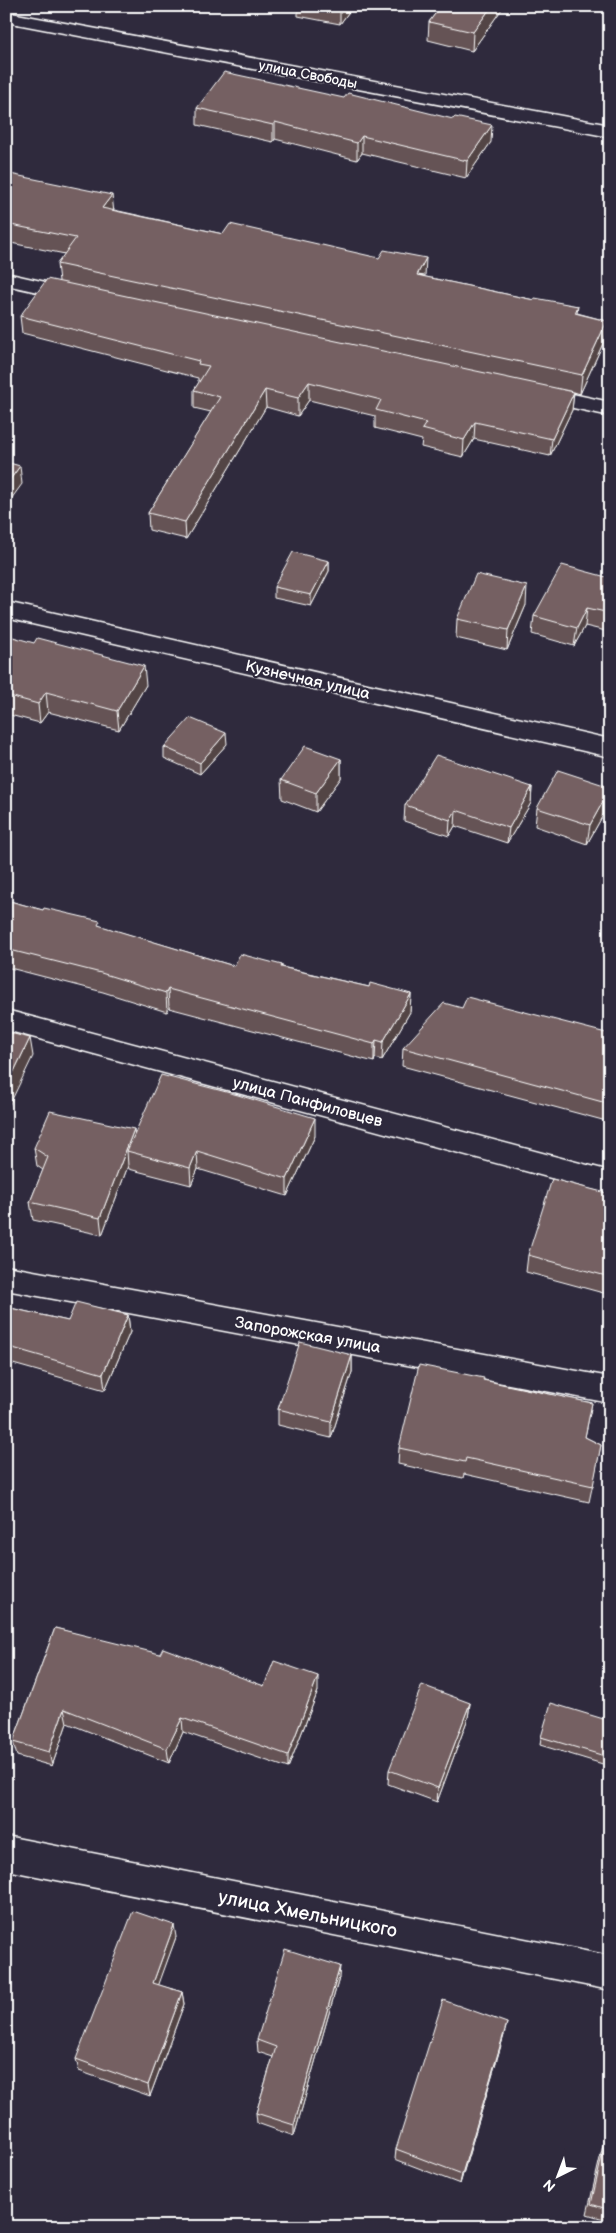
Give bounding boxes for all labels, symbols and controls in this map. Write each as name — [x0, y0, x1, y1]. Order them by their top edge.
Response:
street label: улица Свободы — [257, 57, 359, 92]
street label: Кузнечная улица — [243, 657, 372, 704]
street label: улица Панфиловцев — [231, 1073, 385, 1132]
street label: Запорожская улица — [233, 1313, 383, 1358]
street label: улица Хмельницкого — [216, 1886, 399, 1943]
north arrow — [534, 2150, 584, 2200]
text: N — [540, 2175, 559, 2195]

